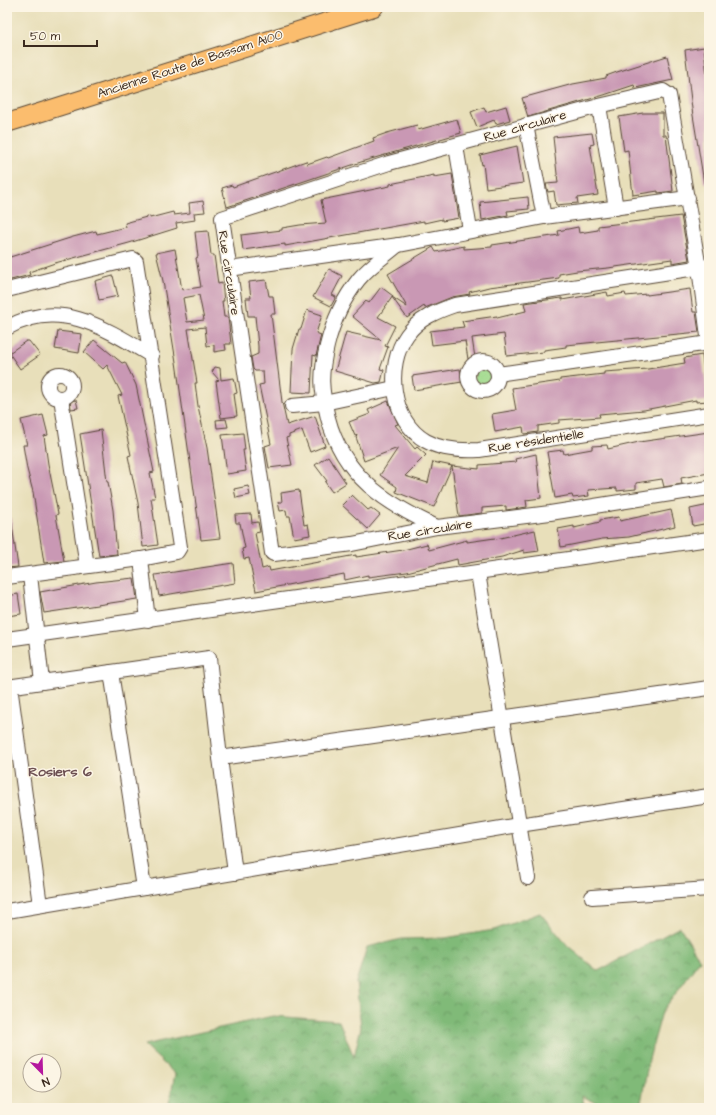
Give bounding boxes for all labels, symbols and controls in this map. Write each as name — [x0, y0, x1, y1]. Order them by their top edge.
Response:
scale bar — [24, 22, 97, 48]
street label: Ancienne Route de Bassam A100 — [95, 25, 285, 103]
text: 50 m — [30, 28, 61, 45]
street label: Rue circulaire — [482, 106, 568, 146]
street label: Rue circulaire — [213, 230, 245, 316]
street label: Rue résidentielle — [487, 425, 585, 457]
street label: Rue circulaire — [387, 514, 473, 546]
district label: Rosiers 6 — [28, 762, 92, 782]
north arrow — [22, 1053, 62, 1093]
text: N — [40, 1073, 52, 1090]

